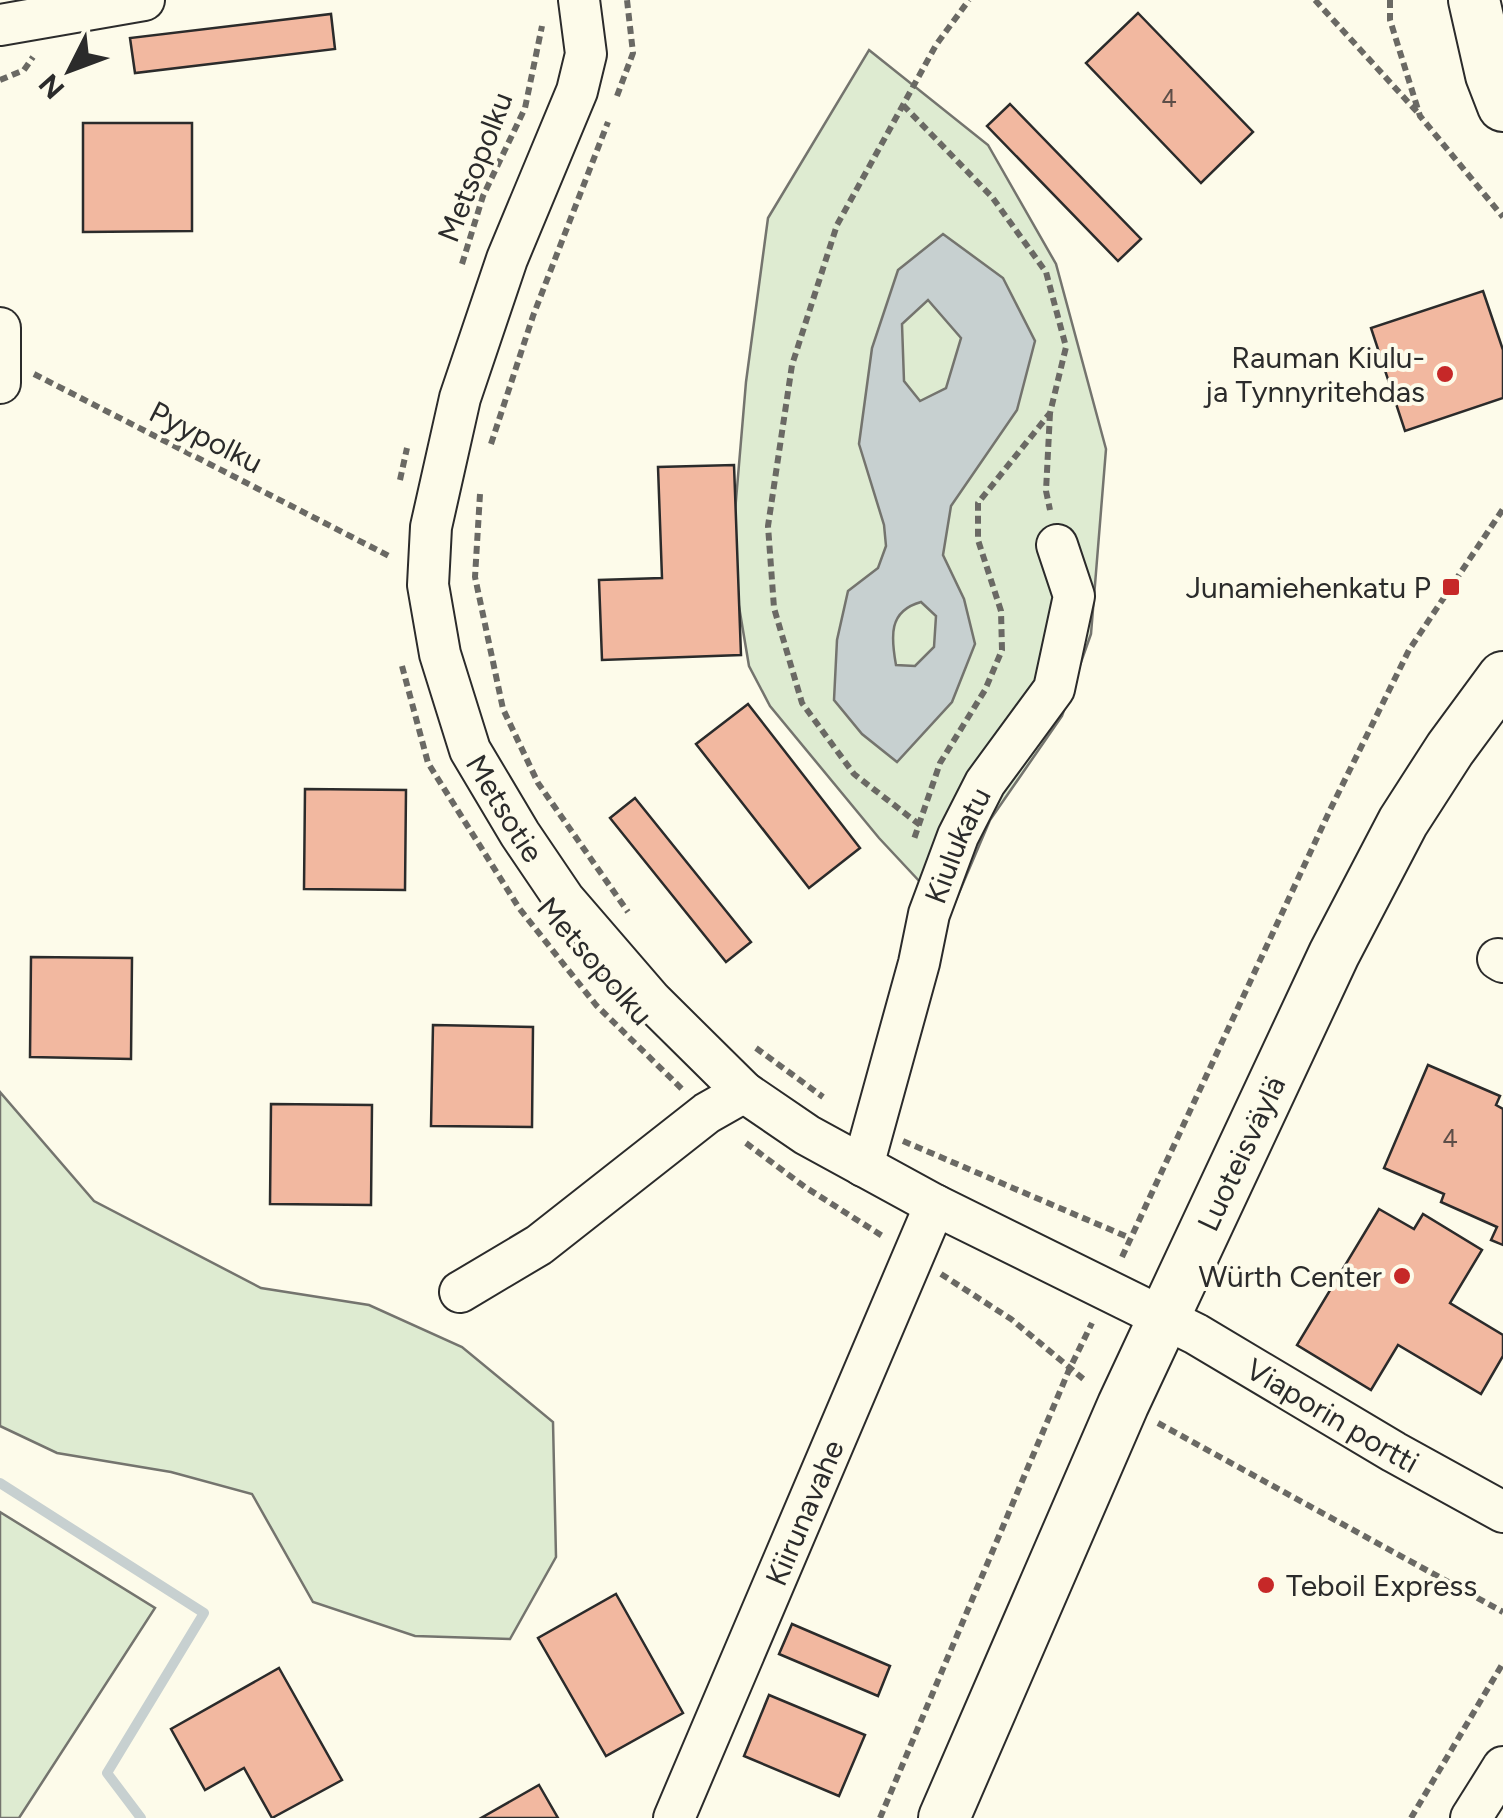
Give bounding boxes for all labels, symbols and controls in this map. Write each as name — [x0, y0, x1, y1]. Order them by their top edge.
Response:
north arrow — [20, 20, 120, 120]
text: N — [32, 67, 71, 106]
house number: 4 — [1161, 83, 1177, 113]
street label: Metsopolku — [430, 87, 520, 247]
place label: Rauman Kiulu- ja Tynnyritehdas — [1203, 339, 1425, 410]
marker: Rauman Kiulu- ja Tynnyritehdas — [1434, 363, 1456, 385]
street label: Pyypolku — [143, 393, 269, 481]
place label: Junamiehenkatu P — [1186, 569, 1431, 606]
marker: Junamiehenkatu P — [1440, 576, 1462, 598]
street label: Metsotie — [458, 748, 552, 869]
street label: Kiulukatu — [916, 781, 998, 908]
street label: Metsopolku — [529, 889, 661, 1033]
street label: Luoteisväylä — [1189, 1070, 1293, 1237]
house number: 4 — [1442, 1123, 1458, 1153]
place label: Würth Center — [1198, 1258, 1382, 1295]
marker: Würth Center — [1391, 1265, 1413, 1287]
street label: Viaporin portti — [1240, 1350, 1426, 1481]
street label: Kiirunavahe — [757, 1434, 851, 1591]
place label: Teboil Express — [1286, 1567, 1477, 1604]
marker: Teboil Express — [1255, 1574, 1277, 1596]

